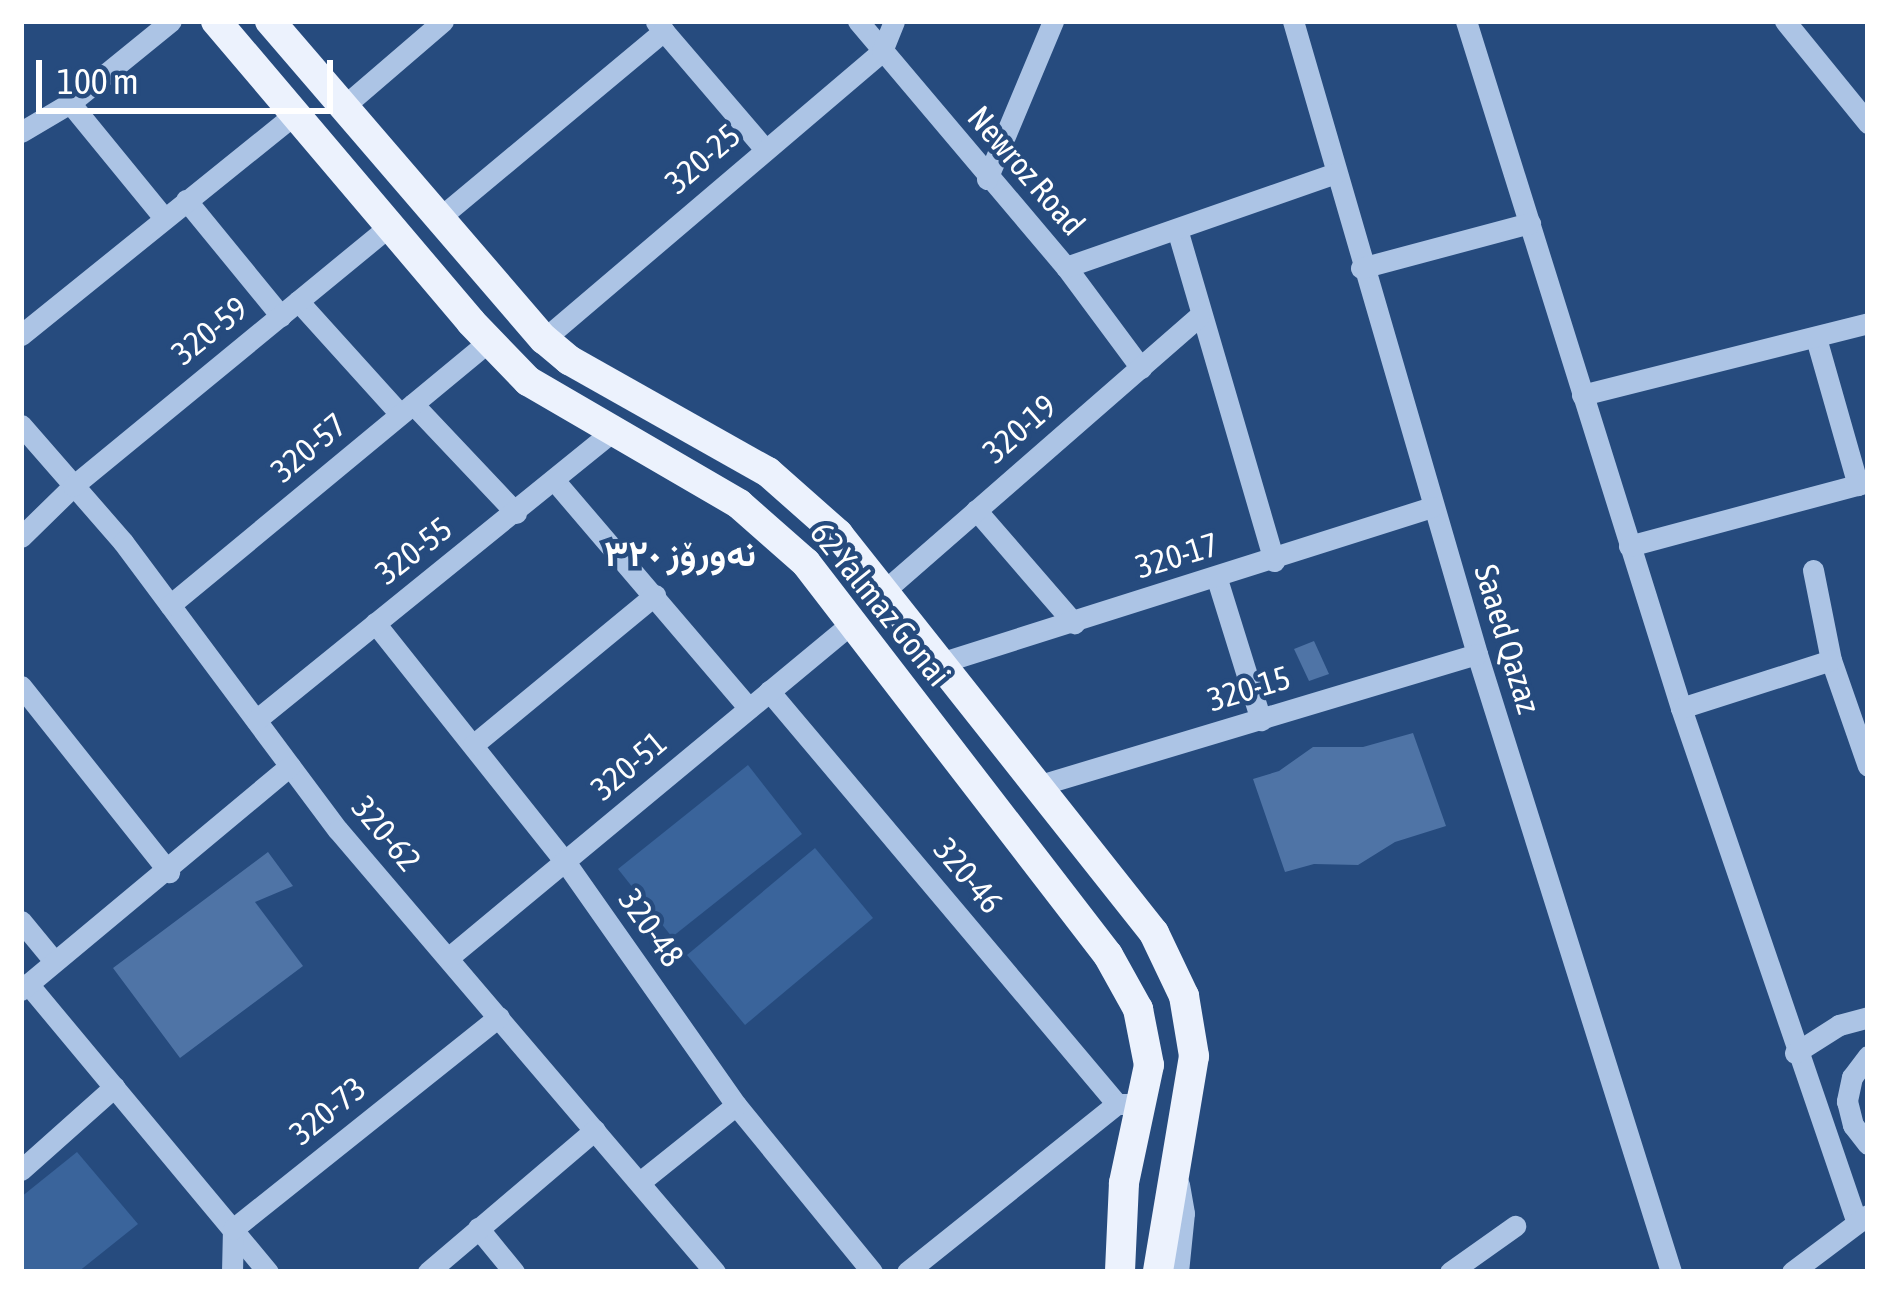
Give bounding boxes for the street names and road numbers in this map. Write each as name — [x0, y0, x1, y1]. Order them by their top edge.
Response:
street label: Newroz Road — [959, 98, 1093, 244]
street label: 320-25 — [658, 116, 748, 202]
street label: 320-59 — [164, 289, 256, 373]
street label: 320-19 — [975, 386, 1065, 472]
street label: 320-57 — [263, 405, 355, 491]
street label: 320-55 — [368, 509, 460, 593]
street label: 62 Yalmaz Gonai — [802, 514, 958, 694]
street label: 320-17 — [1131, 525, 1223, 587]
street label: Saaed Qazaz — [1466, 560, 1548, 718]
street label: 320-15 — [1203, 658, 1295, 720]
street label: 320-51 — [583, 723, 675, 809]
street label: 320-62 — [343, 788, 429, 880]
street label: 320-46 — [925, 830, 1011, 922]
street label: 320-48 — [610, 882, 692, 974]
street label: 320-73 — [282, 1069, 374, 1153]

